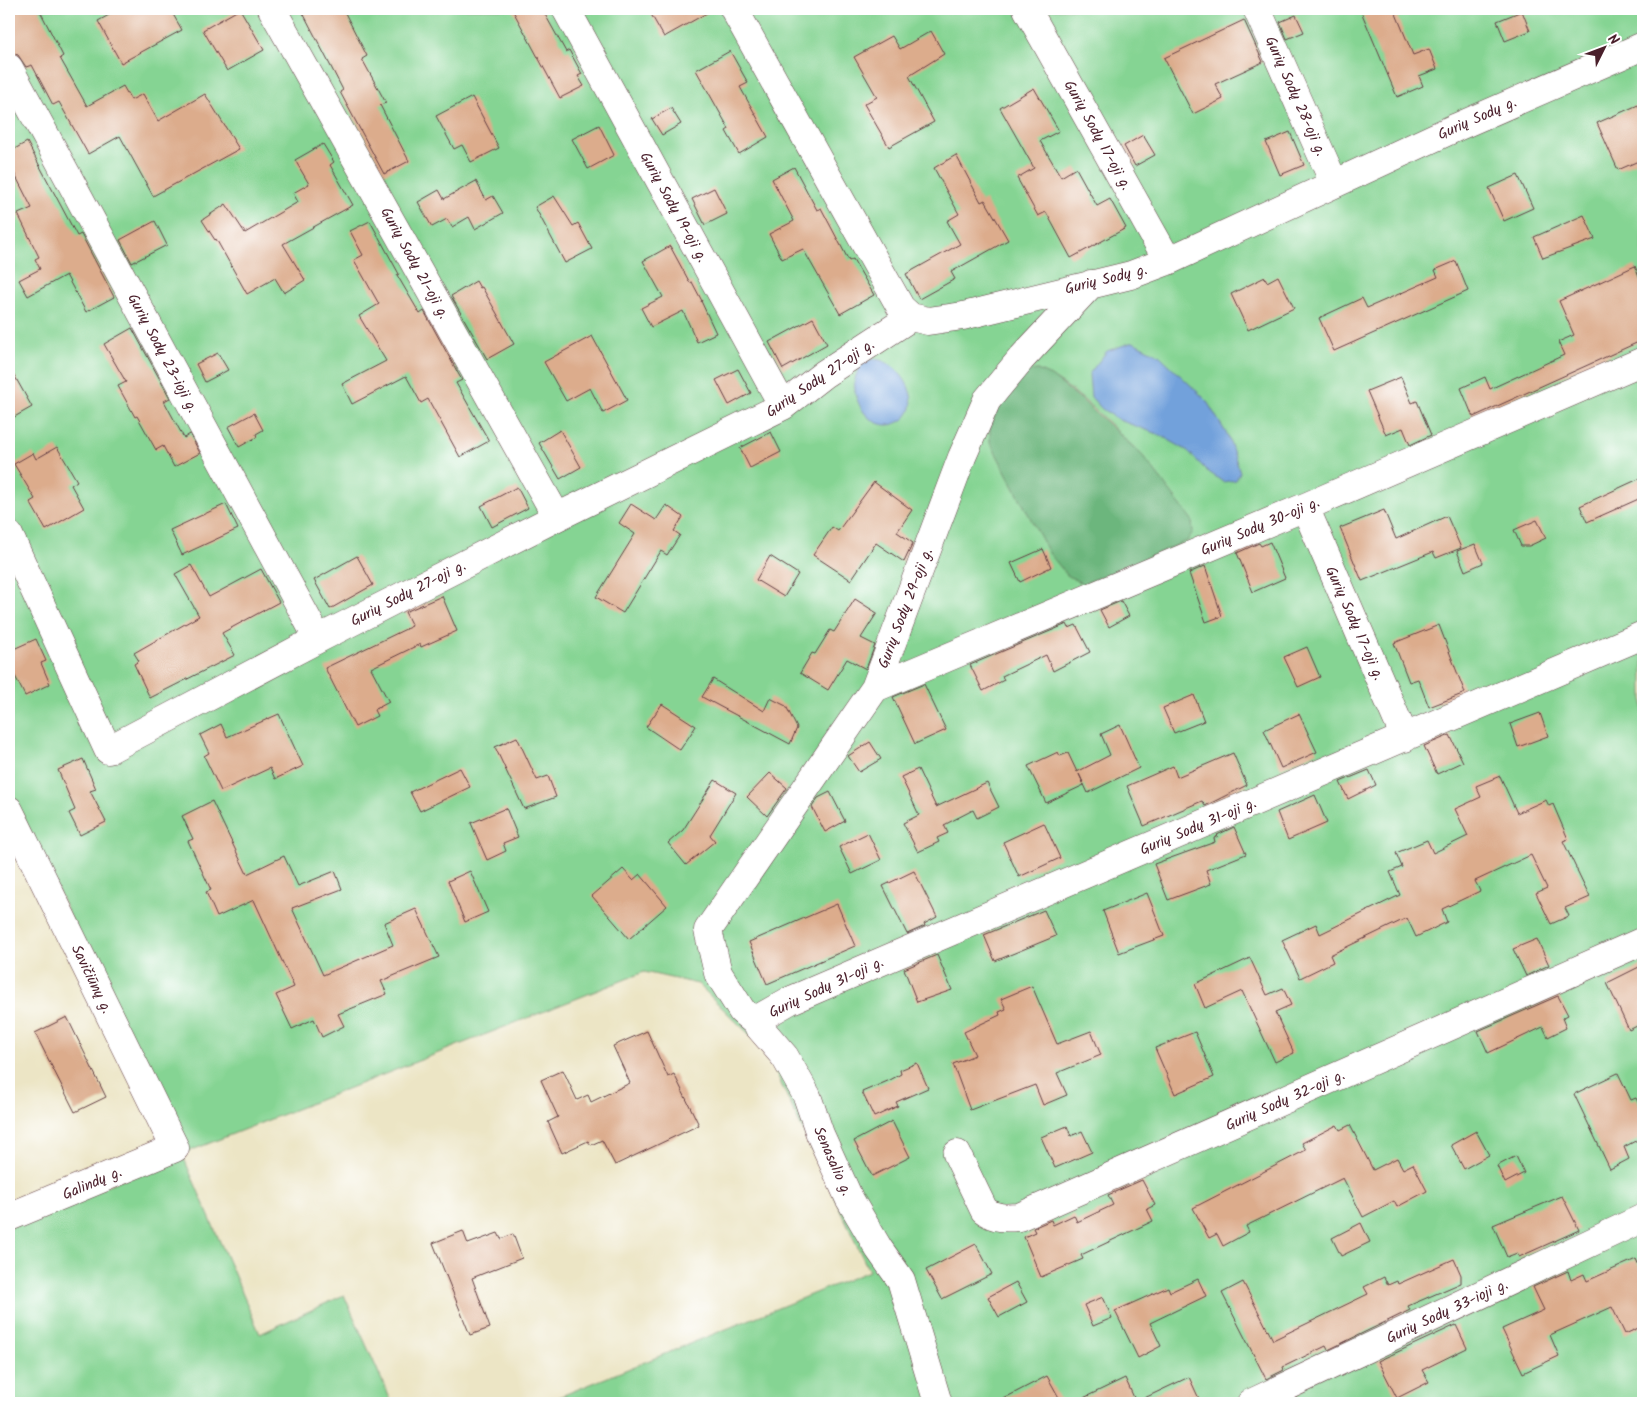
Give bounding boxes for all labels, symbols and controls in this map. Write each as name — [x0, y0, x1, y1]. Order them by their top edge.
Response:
north arrow — [1580, 22, 1630, 72]
text: N — [1602, 29, 1624, 51]
street label: Gurių Sodų 28-oji g. — [1258, 33, 1332, 160]
street label: Gurių Sodų 17-oji g. — [1057, 76, 1137, 195]
street label: Gurių Sodų g. — [1434, 91, 1521, 147]
street label: Gurių Sodų 19-oji g. — [633, 148, 714, 267]
street label: Gurių Sodų 21-oji g. — [373, 203, 455, 324]
street label: Gurių Sodų g. — [1062, 258, 1150, 302]
street label: Gurių Sodų 23-ioji g. — [120, 289, 204, 417]
street label: Gurių Sodų 27-oji g. — [761, 333, 880, 424]
street label: Gurių Sodų 30-oji g. — [1197, 491, 1324, 563]
street label: Gurių Sodų 29-oji g. — [872, 545, 940, 672]
street label: Gurių Sodų 27-oji g. — [346, 554, 470, 633]
street label: Gurių Sodų 17-oji g. — [1318, 562, 1390, 684]
street label: Gurių Sodų 31-oji g. — [1136, 792, 1260, 862]
street label: Savičiūnų g. — [64, 941, 118, 1018]
street label: Gurių Sodų 31-oji g. — [765, 951, 888, 1025]
street label: Gurių Sodų 32-oji g. — [1222, 1064, 1349, 1138]
street label: Senasalio g. — [806, 1123, 858, 1200]
street label: Galindų g. — [59, 1161, 126, 1207]
street label: Gurių Sodų 33-ioji g. — [1383, 1273, 1512, 1351]

